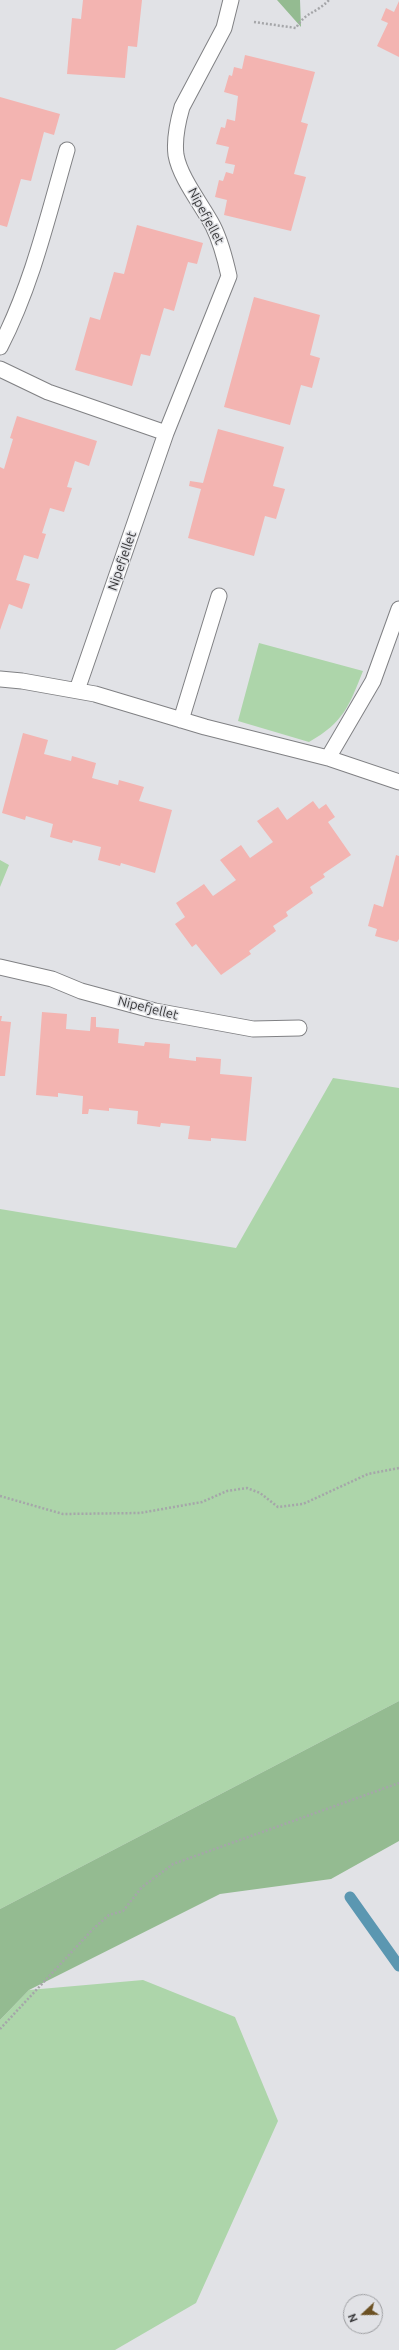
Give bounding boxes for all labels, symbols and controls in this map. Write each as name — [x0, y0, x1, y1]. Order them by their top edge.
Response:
street label: Nipefjellet — [185, 185, 227, 247]
street label: Nipefjellet — [105, 529, 139, 593]
street label: Nipefjellet — [116, 993, 180, 1023]
north arrow — [343, 2294, 383, 2334]
text: N — [346, 2312, 360, 2324]

